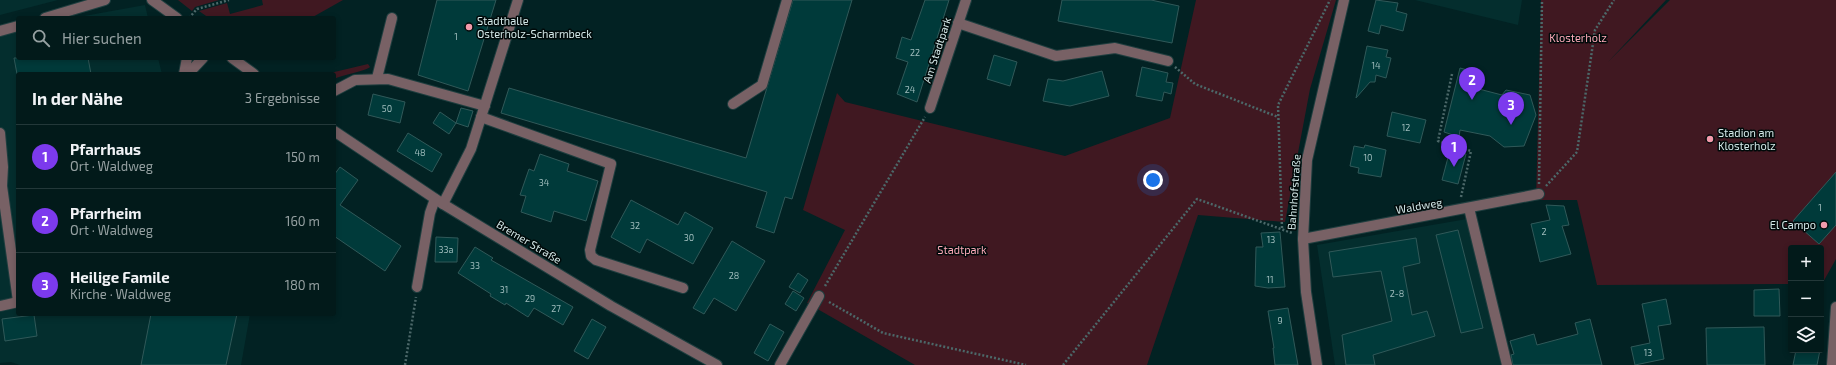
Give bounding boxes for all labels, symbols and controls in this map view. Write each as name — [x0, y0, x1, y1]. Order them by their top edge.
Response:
place label: Stadthalle Osterholz-Scharmbeck — [477, 14, 592, 40]
street label: Am Stadtpark — [920, 15, 953, 84]
search box — [16, 16, 336, 60]
marker: Stadthalle Osterholz-Scharmbeck — [464, 22, 474, 32]
icon: search — [30, 27, 52, 49]
text: Hier suchen — [62, 29, 142, 47]
house number: 1 — [454, 31, 458, 42]
park label: Klosterholz — [1549, 31, 1607, 44]
house number: 22 — [910, 47, 920, 58]
house number: 14 — [1371, 60, 1381, 71]
pin: 2 — [1459, 67, 1485, 100]
house number: 24 — [905, 84, 916, 95]
text: In der Nähe — [32, 88, 123, 108]
text: 3 Ergebnisse — [245, 90, 320, 106]
pin: 3 — [1498, 92, 1524, 125]
house number: 50 — [382, 103, 392, 114]
house number: 12 — [1402, 122, 1410, 133]
place label: Stadion am Klosterholz — [1718, 126, 1776, 152]
pin: 1 — [1441, 134, 1467, 167]
marker: Stadion am Klosterholz — [1705, 134, 1715, 144]
text: Pfarrhaus — [70, 140, 141, 158]
house number: 48 — [415, 147, 426, 158]
text: 1 — [42, 149, 48, 165]
text: 150 m — [286, 149, 320, 165]
house number: 10 — [1363, 152, 1373, 163]
street label: Bahnhofstraße — [1284, 154, 1303, 230]
text: Ort · Waldweg — [70, 158, 153, 174]
your location — [1143, 170, 1163, 190]
house number: 34 — [539, 177, 550, 188]
street label: Waldweg — [1395, 195, 1443, 216]
house number: 1 — [1818, 202, 1822, 213]
text: Pfarrheim — [70, 204, 141, 222]
text: 2 — [41, 213, 49, 229]
text: 160 m — [285, 213, 320, 229]
street label: Bremer Straße — [495, 217, 564, 266]
place label: El Campo — [1770, 218, 1816, 231]
house number: 32 — [630, 220, 640, 231]
marker: El Campo — [1819, 220, 1829, 230]
text: Ort · Waldweg — [70, 222, 153, 238]
house number: 2 — [1541, 226, 1547, 237]
house number: 30 — [684, 232, 694, 243]
house number: 13 — [1267, 234, 1275, 245]
park label: Stadtpark — [937, 243, 987, 256]
house number: 33a — [439, 244, 454, 255]
map controls — [1788, 245, 1824, 353]
button: + — [1788, 245, 1824, 281]
house number: 33 — [470, 260, 480, 271]
text: Heilige Famile — [70, 268, 170, 286]
house number: 28 — [729, 270, 739, 281]
house number: 11 — [1266, 274, 1274, 285]
text: 3 — [41, 277, 49, 293]
text: 180 m — [285, 277, 320, 293]
button: − — [1788, 281, 1824, 317]
house number: 31 — [500, 284, 508, 295]
text: Kirche · Waldweg — [70, 286, 171, 302]
house number: 2-8 — [1390, 288, 1404, 299]
house number: 29 — [525, 293, 535, 304]
house number: 27 — [551, 303, 561, 314]
house number: 9 — [1277, 315, 1283, 326]
button: layers — [1788, 317, 1824, 353]
house number: 13 — [1644, 347, 1652, 358]

